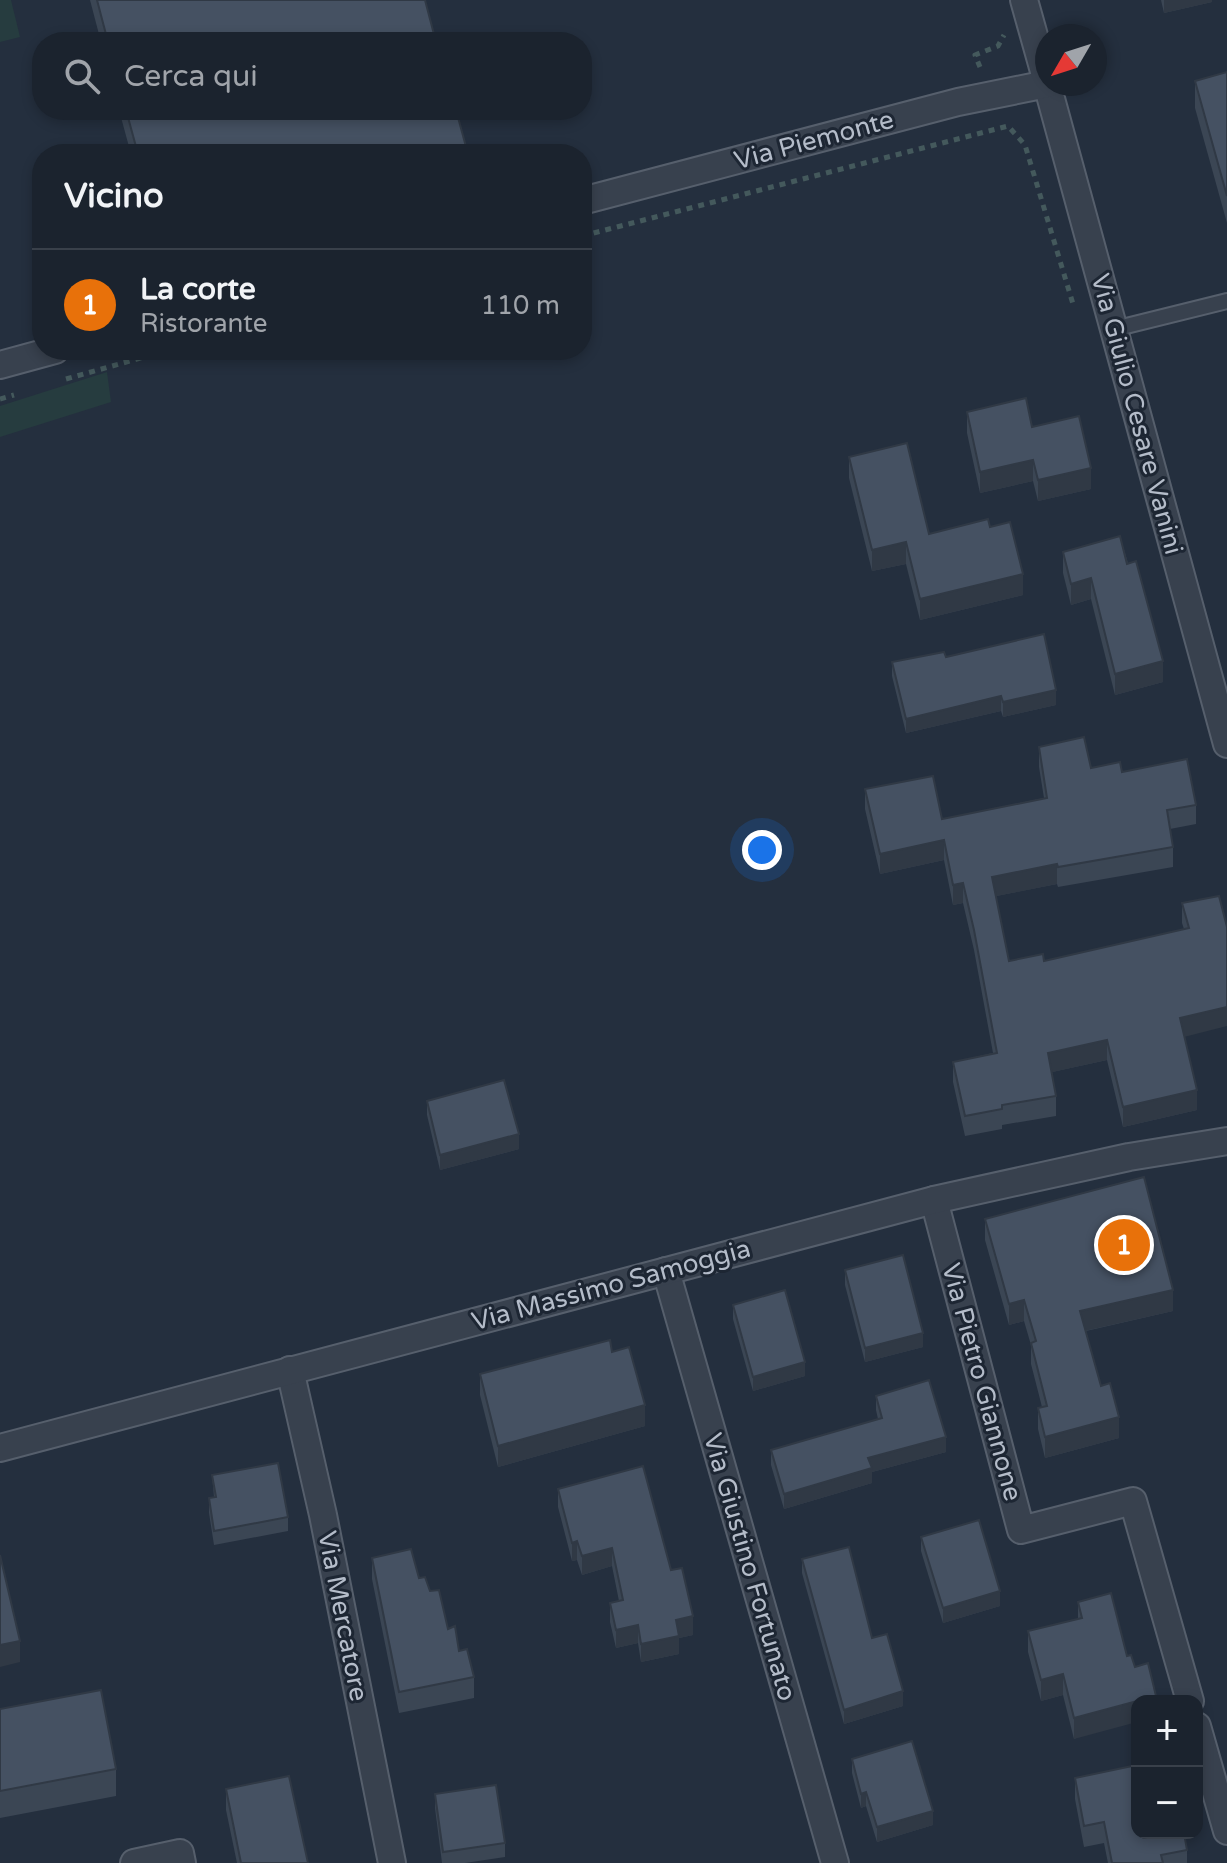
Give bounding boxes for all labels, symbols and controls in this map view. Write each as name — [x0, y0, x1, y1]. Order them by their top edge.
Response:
north arrow — [1035, 24, 1107, 96]
search box — [32, 32, 592, 120]
icon: search — [60, 54, 104, 98]
text: Cerca qui — [124, 58, 258, 95]
street label: Via Piemonte — [731, 104, 897, 176]
text: Vicino — [64, 176, 164, 217]
street label: Via Giulio Cesare Vanini — [1085, 270, 1189, 558]
text: La corte — [140, 271, 256, 308]
text: 1 — [82, 290, 98, 321]
text: 110 m — [480, 290, 560, 321]
text: Ristorante — [140, 308, 267, 339]
your location — [742, 830, 782, 870]
pin: 1 — [1098, 1215, 1150, 1275]
street label: Via Massimo Samoggia — [468, 1233, 754, 1337]
street label: Via Pietro Giannone — [935, 1260, 1029, 1504]
street label: Via Giustino Fortunato — [697, 1430, 803, 1704]
street label: Via Mercatore — [311, 1528, 375, 1704]
map controls — [1131, 1695, 1203, 1839]
button: + — [1131, 1695, 1203, 1767]
button: − — [1131, 1767, 1203, 1839]

